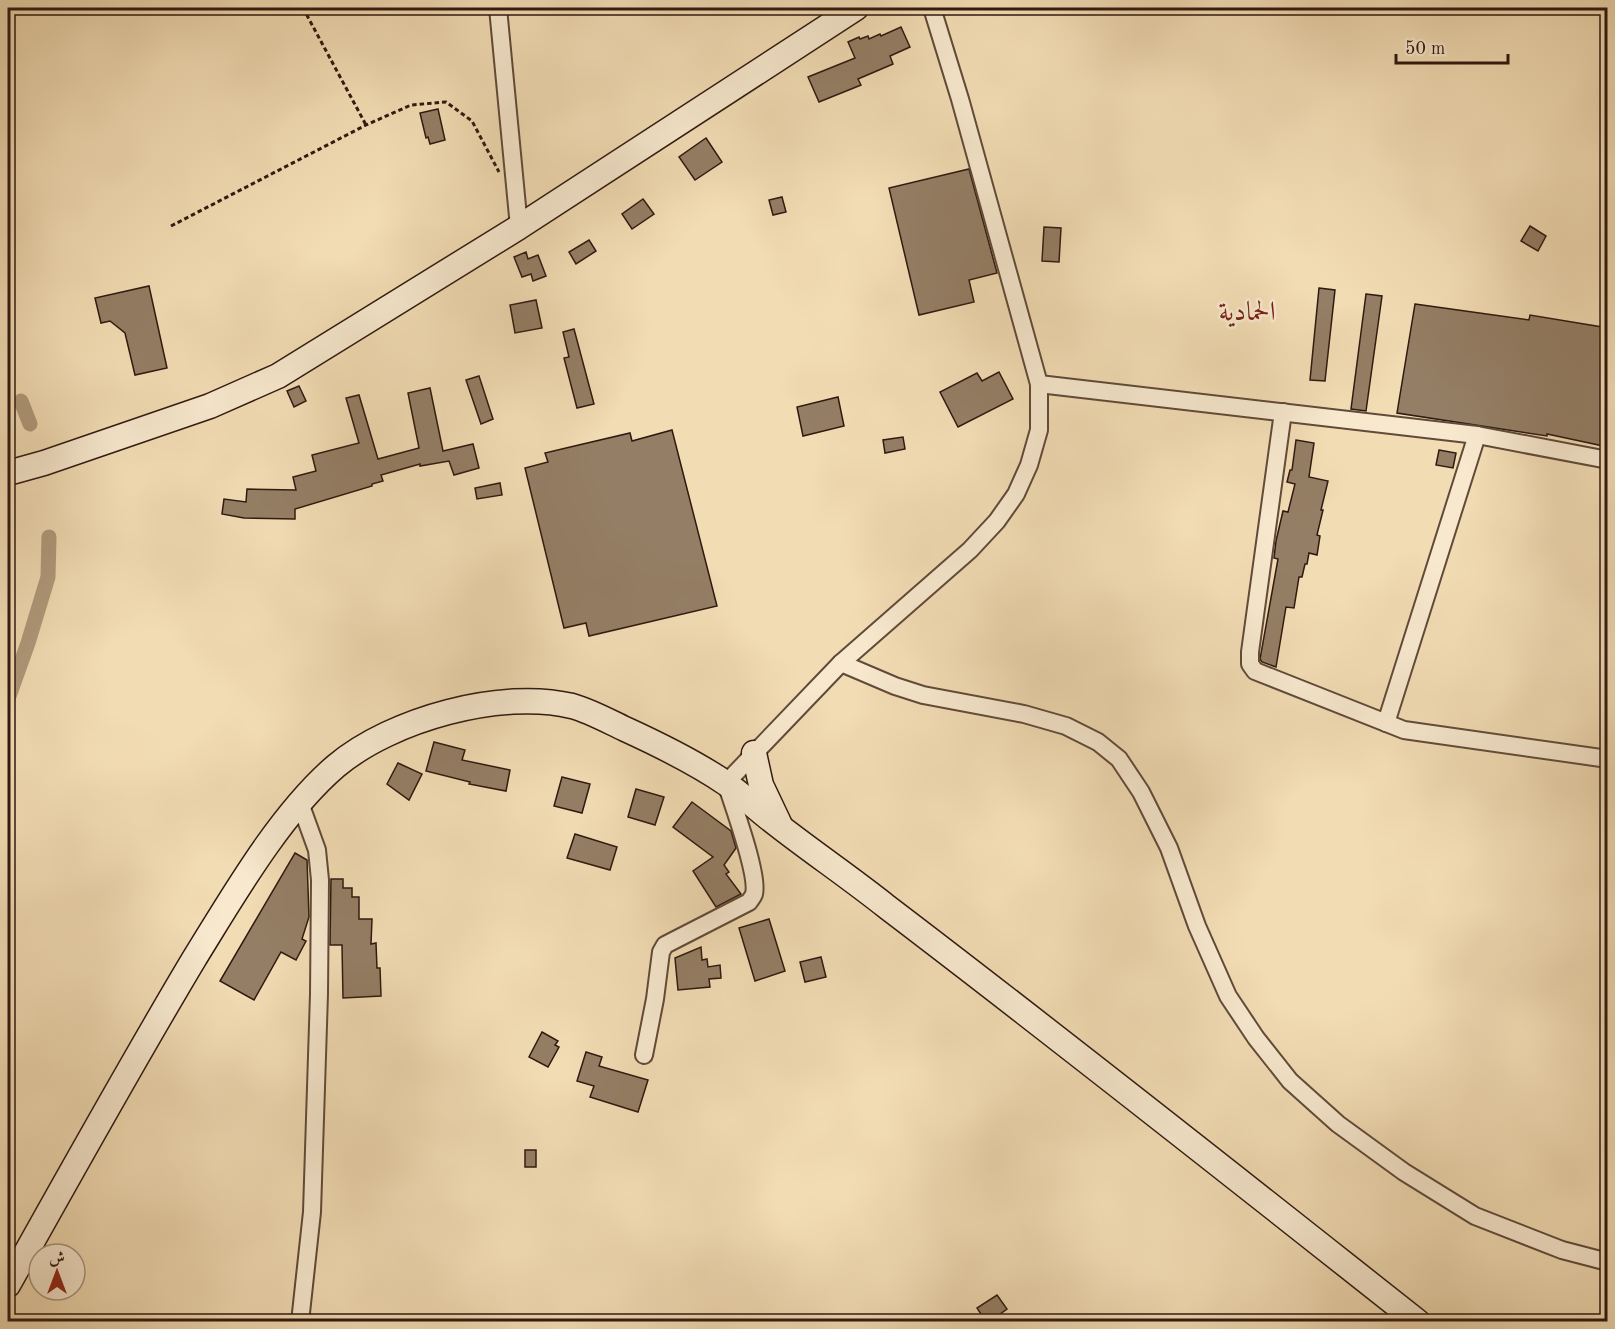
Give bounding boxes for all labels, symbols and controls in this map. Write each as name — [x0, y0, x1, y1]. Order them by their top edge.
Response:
scale bar — [1396, 27, 1508, 65]
text: 50 m — [1405, 40, 1445, 58]
district label: الحمادية — [1218, 299, 1276, 328]
north arrow — [27, 1242, 87, 1302]
text: ش — [49, 1251, 65, 1267]

